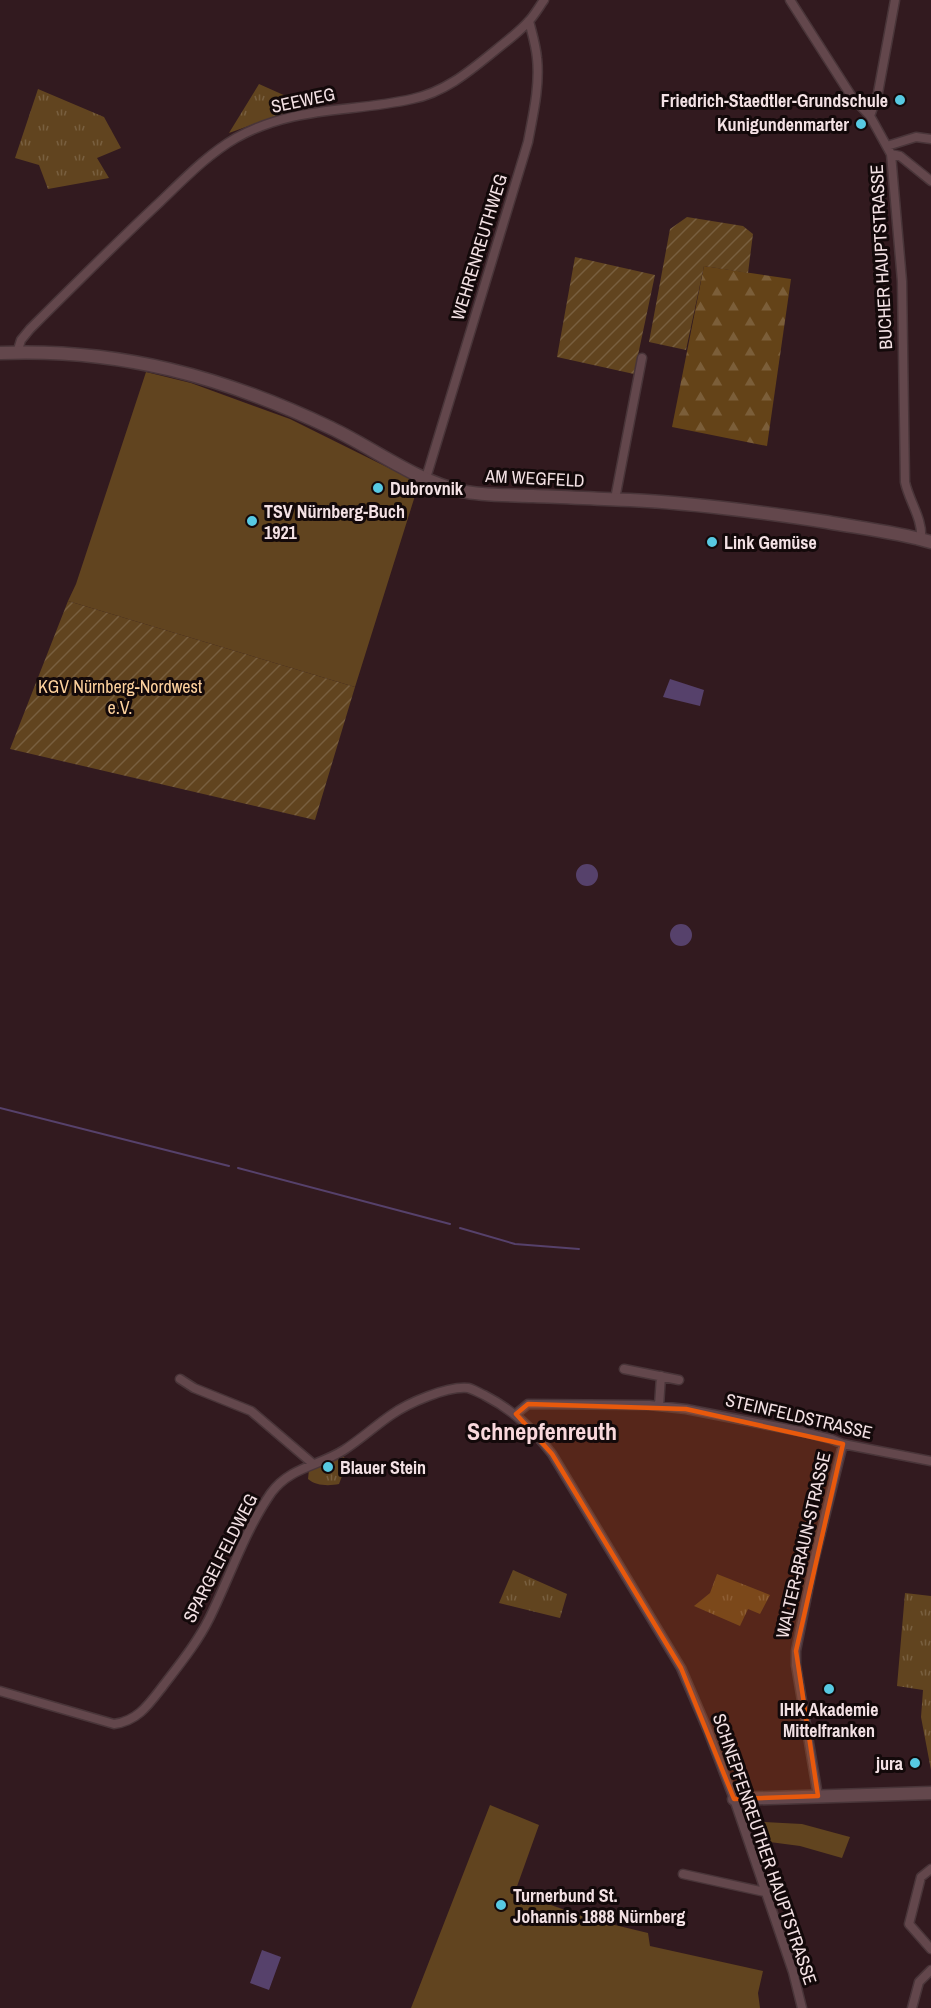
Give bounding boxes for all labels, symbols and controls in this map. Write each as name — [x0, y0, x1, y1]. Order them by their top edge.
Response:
street label: SEEWEG — [269, 81, 337, 119]
place label: Friedrich-Staedtler-Grundschule — [661, 88, 888, 113]
marker: Friedrich-Staedtler-Grundschule — [893, 93, 907, 107]
place label: Kunigundenmarter — [717, 112, 849, 137]
marker: Kunigundenmarter — [854, 117, 868, 131]
street label: BUCHER HAUPTSTRASSE — [864, 164, 898, 350]
street label: WEHRENREUTHWEG — [445, 171, 513, 323]
street label: AM WEGFELD — [484, 463, 585, 493]
place label: Dubrovnik — [390, 476, 464, 501]
marker: Dubrovnik — [371, 481, 385, 495]
place label: TSV Nürnberg-Buch 1921 — [264, 499, 405, 545]
marker: TSV Nürnberg-Buch 1921 — [245, 514, 259, 528]
place label: Link Gemüse — [724, 530, 817, 555]
marker: Link Gemüse — [705, 535, 719, 549]
park label: KGV Nürnberg-Nordwest e.V. — [38, 674, 202, 720]
street label: STEINFELDSTRASSE — [723, 1387, 875, 1445]
district label: Schnepfenreuth — [467, 1415, 617, 1447]
street label: WALTER-BRAUN-STRASSE — [769, 1449, 837, 1641]
place label: Blauer Stein — [340, 1455, 426, 1480]
marker: Blauer Stein — [321, 1460, 335, 1474]
street label: SPARGELFELDWEG — [177, 1489, 263, 1627]
marker: IHK Akademie Mittelfranken — [822, 1682, 836, 1696]
place label: IHK Akademie Mittelfranken — [780, 1697, 878, 1743]
street label: SCHNEPFENREUTHER HAUPTSTRASSE — [707, 1710, 823, 1988]
place label: jura — [875, 1751, 904, 1776]
marker: jura — [908, 1756, 922, 1770]
place label: Turnerbund St. Johannis 1888 Nürnberg — [513, 1883, 685, 1929]
marker: Turnerbund St. Johannis 1888 Nürnberg — [494, 1898, 508, 1912]

